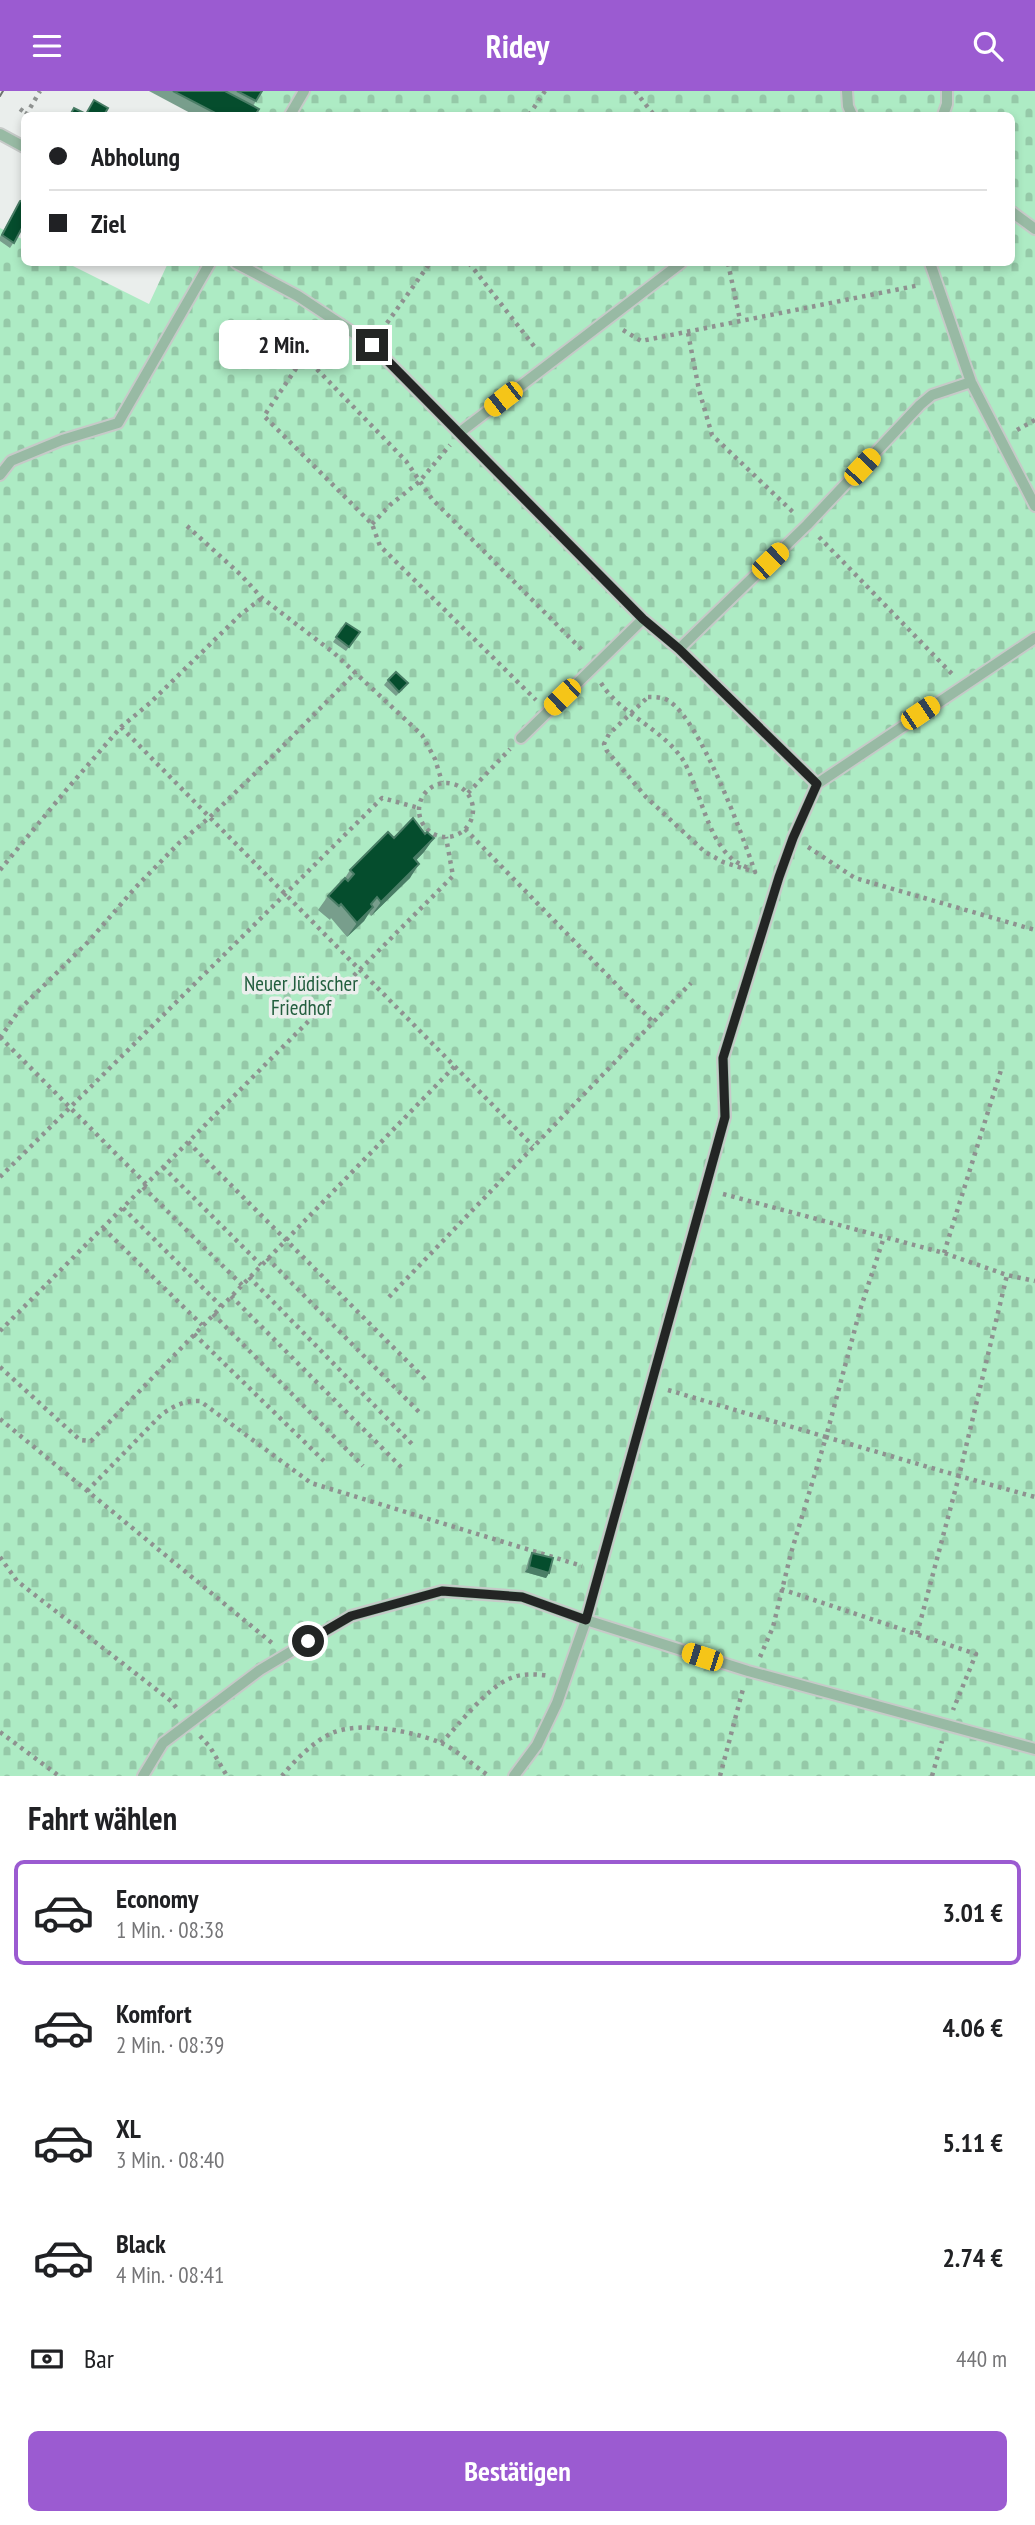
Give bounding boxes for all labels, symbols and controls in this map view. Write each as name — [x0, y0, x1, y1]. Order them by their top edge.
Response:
text: Ridey — [486, 25, 549, 67]
icon: menu — [28, 27, 66, 65]
icon: search — [969, 27, 1007, 65]
text: Abholung — [91, 140, 180, 173]
text: Ziel — [91, 207, 126, 240]
callout: 2 Min. — [218, 321, 348, 369]
route end — [356, 329, 388, 361]
text: 2 Min. — [258, 330, 310, 359]
car — [480, 378, 527, 420]
car — [840, 444, 885, 490]
car — [748, 539, 793, 583]
car — [540, 675, 585, 719]
car — [897, 693, 944, 733]
park label: Neuer Jüdischer Friedhof — [244, 970, 358, 1021]
route start — [292, 1625, 324, 1657]
car — [679, 1641, 726, 1673]
text: Fahrt wählen — [28, 1797, 177, 1839]
icon: car — [32, 1881, 95, 1944]
text: Economy — [116, 1882, 198, 1915]
text: 3.01 € — [942, 1896, 1003, 1929]
text: 1 Min. · 08:38 — [116, 1915, 224, 1944]
icon: car — [32, 1996, 95, 2059]
text: Komfort — [116, 1997, 192, 2030]
text: 4.06 € — [942, 2011, 1003, 2044]
text: 2 Min. · 08:39 — [116, 2030, 224, 2059]
icon: car — [32, 2111, 95, 2174]
text: XL — [116, 2112, 141, 2145]
text: 5.11 € — [942, 2126, 1003, 2159]
text: 3 Min. · 08:40 — [116, 2145, 224, 2174]
icon: car — [32, 2226, 95, 2289]
text: Black — [116, 2227, 166, 2260]
text: 2.74 € — [942, 2241, 1003, 2274]
text: 4 Min. · 08:41 — [116, 2260, 224, 2289]
icon: cash — [28, 2340, 66, 2378]
text: Bar — [84, 2342, 114, 2375]
text: 440 m — [956, 2344, 1007, 2373]
button: Bestätigen — [28, 2431, 1007, 2511]

